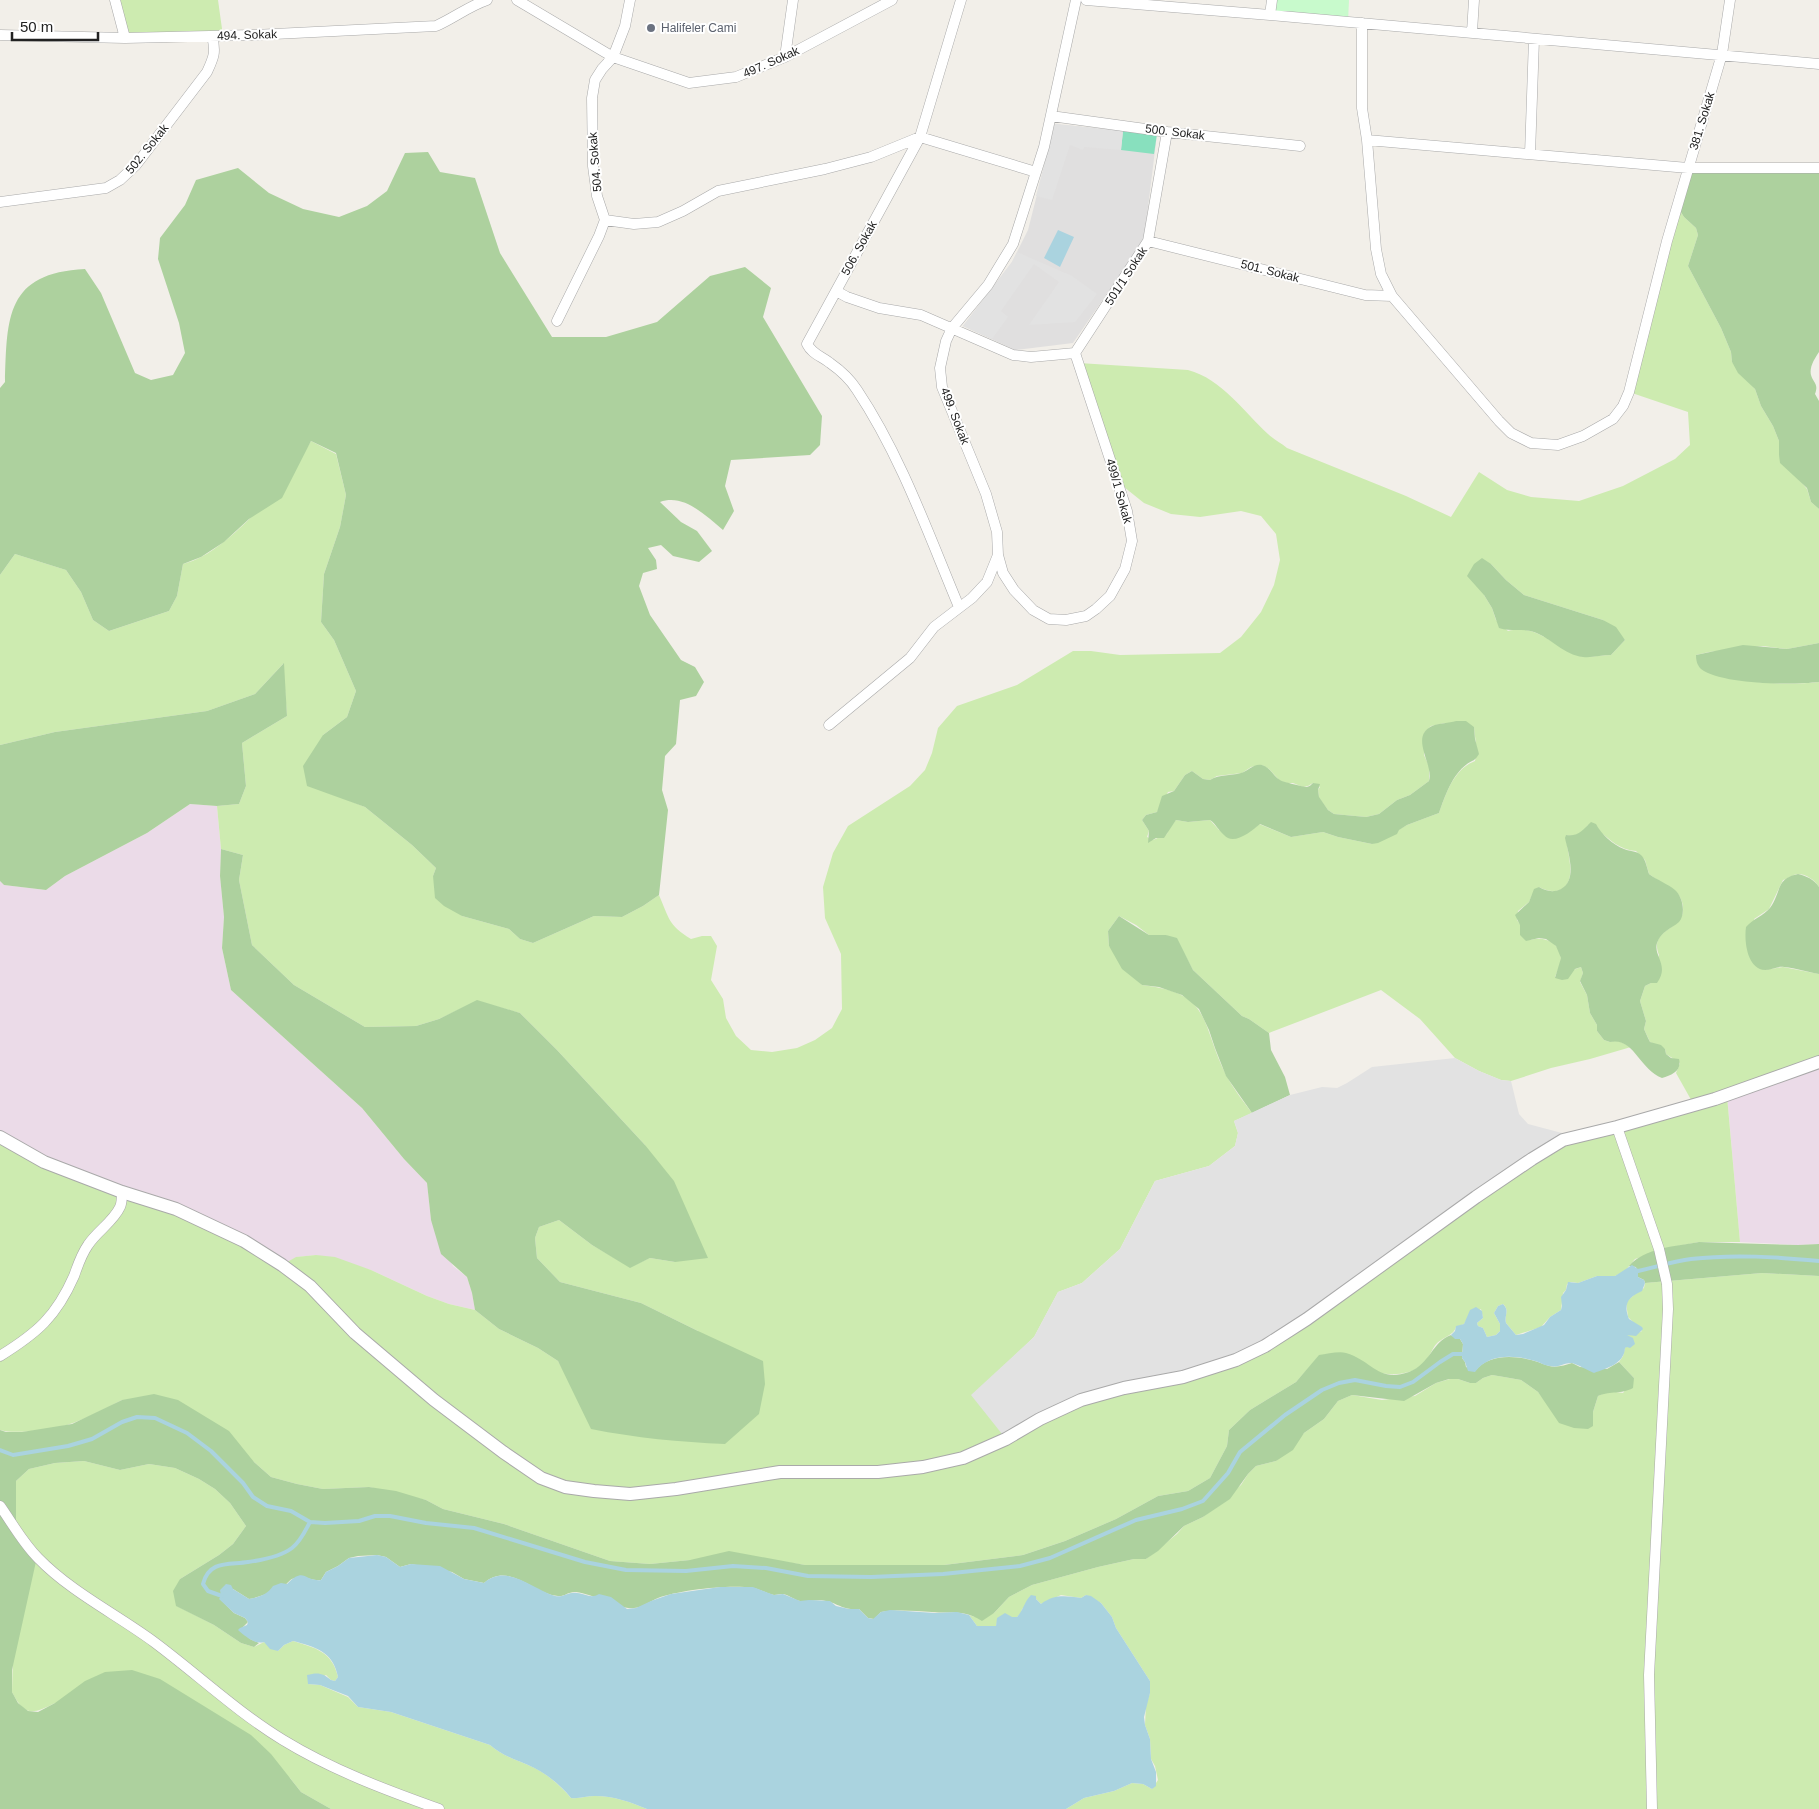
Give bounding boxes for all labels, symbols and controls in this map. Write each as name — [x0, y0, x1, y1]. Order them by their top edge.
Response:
scale bar — [12, 10, 99, 42]
text: 50 m — [20, 18, 53, 35]
place label: Halifeler Cami — [661, 21, 736, 35]
marker: Halifeler Cami — [645, 22, 657, 34]
street label: 494. Sokak — [217, 27, 278, 43]
street label: 497. Sokak — [741, 43, 802, 81]
street label: 381. Sokak — [1687, 89, 1718, 152]
street label: 502. Sokak — [123, 120, 172, 177]
street label: 500. Sokak — [1144, 121, 1207, 143]
street label: 504. Sokak — [585, 130, 605, 193]
street label: 506. Sokak — [838, 217, 880, 278]
street label: 501/1 Sokak — [1102, 243, 1151, 308]
street label: 501. Sokak — [1239, 257, 1302, 285]
street label: 499. Sokak — [938, 385, 973, 447]
street label: 499/1 Sokak — [1103, 457, 1135, 526]

